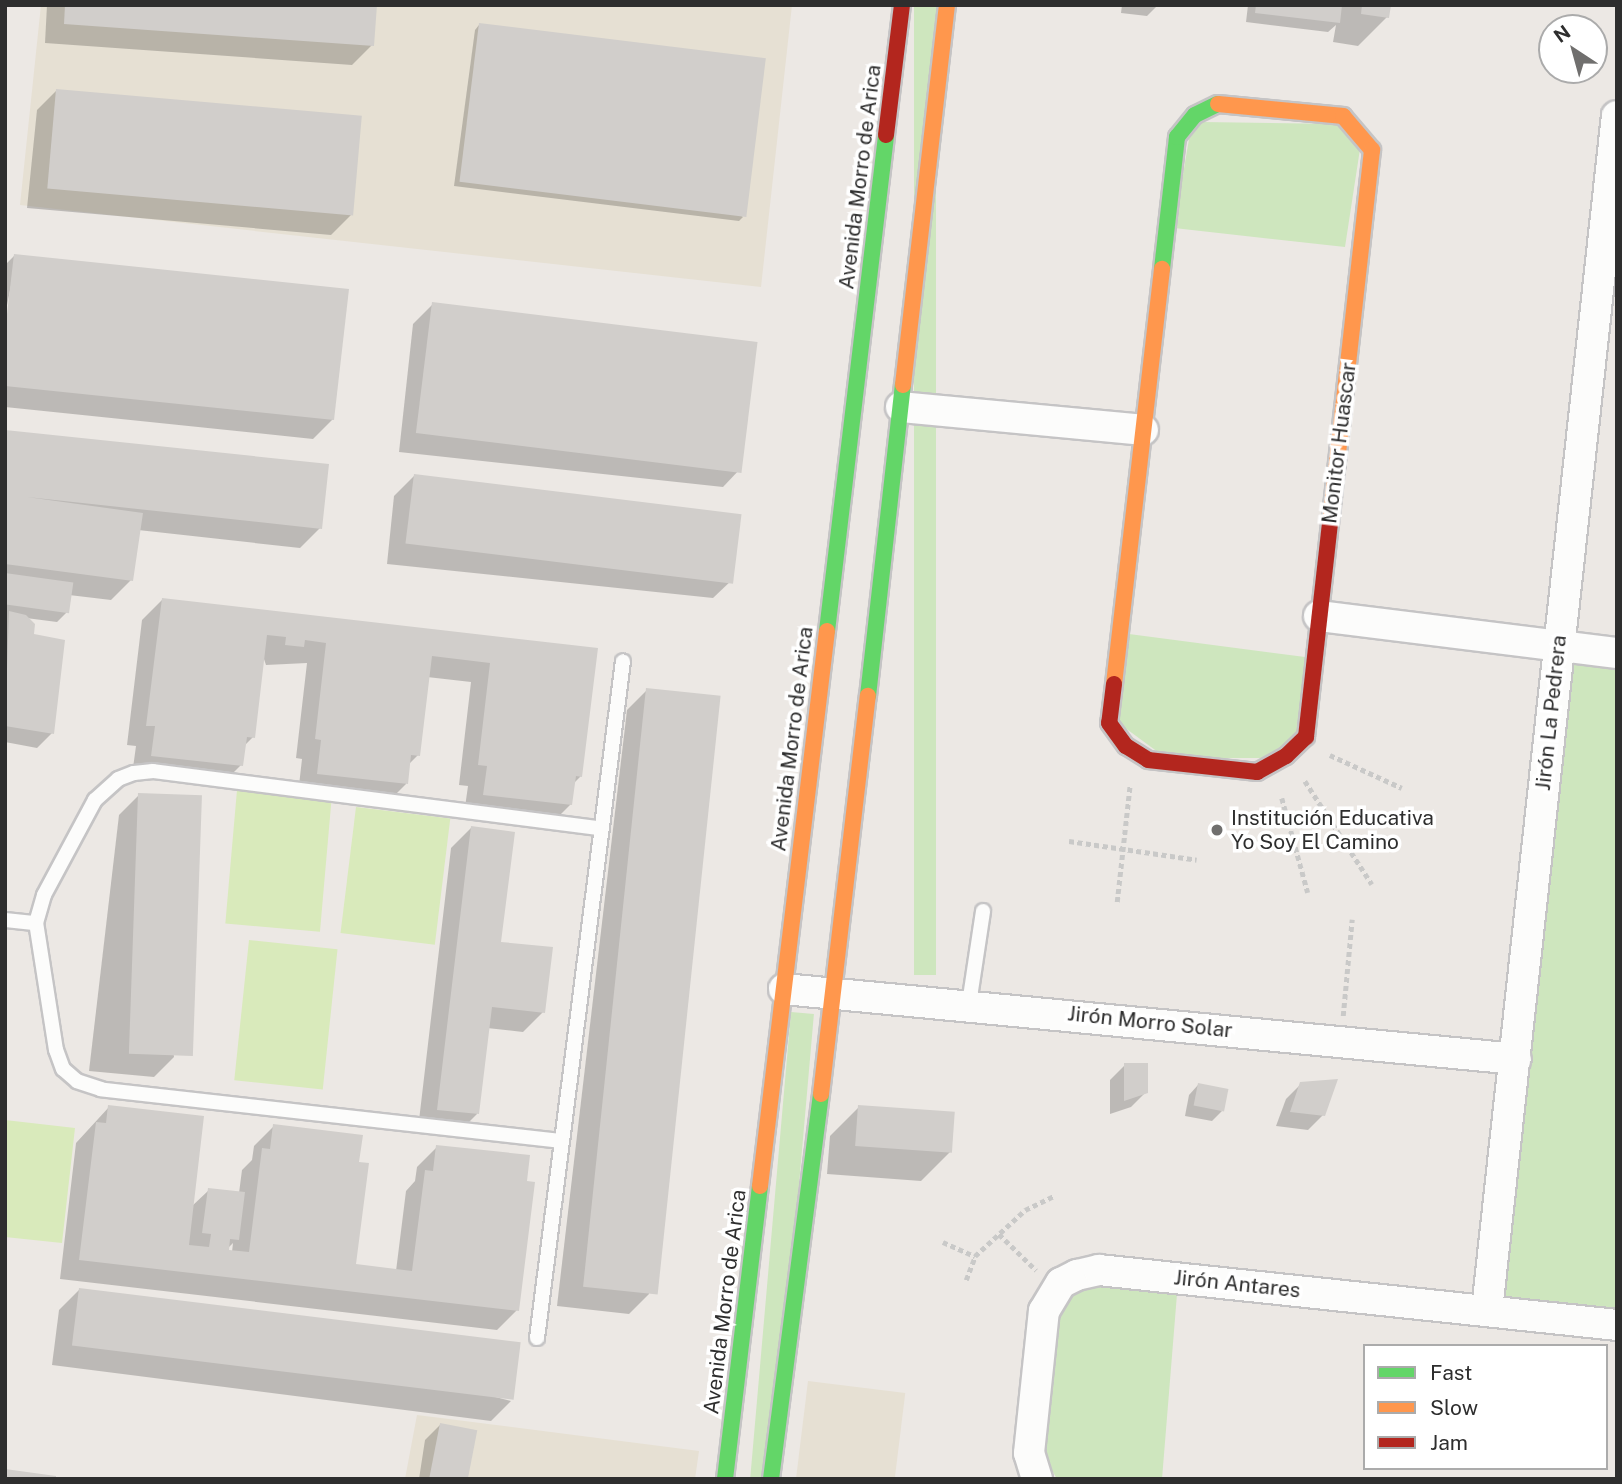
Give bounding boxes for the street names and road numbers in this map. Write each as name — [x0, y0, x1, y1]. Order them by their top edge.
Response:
street label: Avenida Morro de Arica — [834, 63, 886, 291]
street label: Monitor Huascar — [1317, 361, 1361, 525]
street label: Avenida Morro de Arica — [766, 625, 818, 853]
street label: Jirón La Pedrera — [1530, 634, 1572, 792]
street label: Jirón Morro Solar — [1066, 1001, 1234, 1043]
street label: Avenida Morro de Arica — [699, 1188, 751, 1416]
street label: Jirón Antares — [1172, 1265, 1302, 1303]

